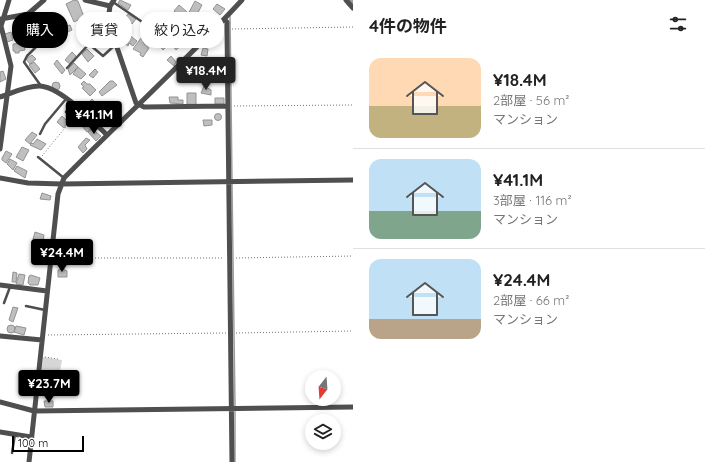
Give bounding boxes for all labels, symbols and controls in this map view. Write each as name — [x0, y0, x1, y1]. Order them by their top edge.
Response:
chip: 購入 — [12, 12, 68, 48]
chip: 賃貸 — [76, 12, 132, 48]
chip: 絞り込み — [140, 12, 224, 48]
icon: filters — [667, 13, 689, 35]
text: 4件の物件 — [369, 15, 447, 36]
pin: ¥18.4M — [173, 57, 239, 91]
text: ¥18.4M — [185, 62, 227, 78]
text: ¥18.4M — [493, 69, 547, 90]
icon: home — [401, 74, 449, 122]
text: 2部屋 · 56 m² — [493, 92, 569, 108]
pin: ¥41.1M — [61, 101, 127, 135]
text: ¥41.1M — [75, 106, 113, 122]
text: マンション — [493, 111, 558, 127]
text: ¥41.1M — [493, 169, 543, 190]
icon: home — [401, 175, 449, 223]
text: 3部屋 · 116 m² — [493, 192, 572, 208]
text: マンション — [493, 211, 558, 227]
pin: ¥24.4M — [29, 239, 95, 273]
text: ¥24.4M — [40, 244, 84, 260]
text: ¥24.4M — [493, 269, 550, 290]
icon: home — [401, 275, 449, 323]
text: 2部屋 · 66 m² — [493, 292, 569, 308]
text: マンション — [493, 311, 558, 327]
pin: ¥23.7M — [16, 370, 82, 404]
north arrow — [305, 370, 341, 406]
map controls — [305, 370, 341, 450]
text: ¥23.7M — [27, 375, 71, 391]
button: layers — [305, 414, 341, 450]
scale bar — [12, 434, 84, 453]
text: 100 m — [18, 436, 48, 450]

